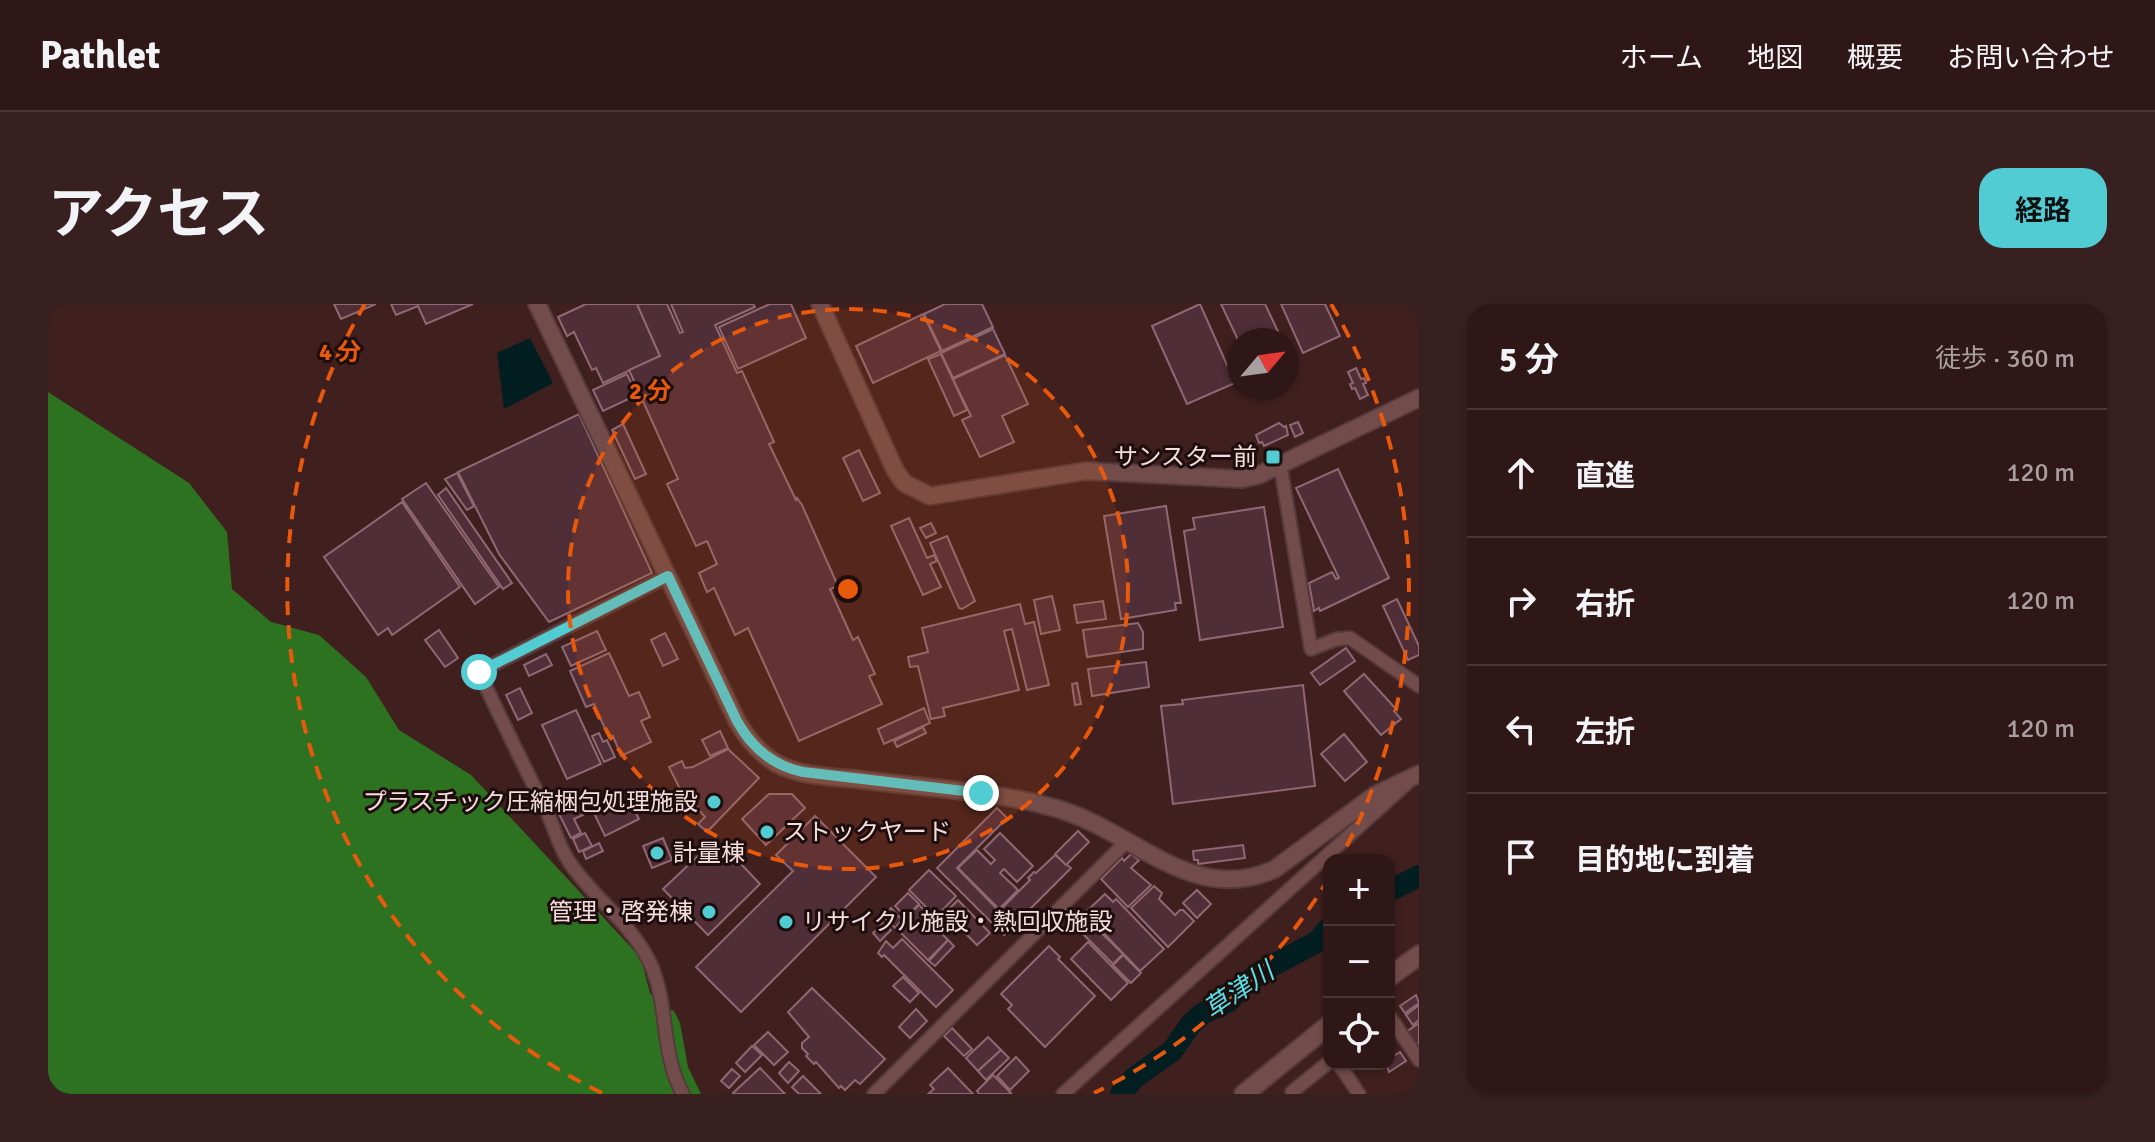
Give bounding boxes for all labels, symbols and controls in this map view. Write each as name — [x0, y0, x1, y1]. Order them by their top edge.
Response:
text: Pathlet — [40, 32, 160, 79]
text: ホーム — [1620, 41, 1703, 75]
text: 地図 — [1747, 41, 1803, 75]
text: 概要 — [1847, 41, 1903, 75]
text: お問い合わせ — [1947, 41, 2115, 75]
button: 経路 — [1979, 168, 2107, 248]
text: アクセス — [48, 180, 269, 249]
north arrow — [1227, 328, 1299, 400]
text: 4 分 — [319, 337, 361, 367]
text: 5 分 — [1499, 339, 1559, 381]
text: 徒歩 · 360 m — [1935, 343, 2075, 375]
text: 2 分 — [629, 376, 671, 406]
place label: サンスター前 — [1113, 442, 1257, 472]
marker: サンスター前 — [1264, 448, 1282, 466]
icon: ahead — [1499, 451, 1543, 495]
text: 120 m — [2006, 457, 2075, 489]
text: 直進 — [1575, 458, 1635, 495]
centre of rings — [834, 575, 862, 603]
icon: right — [1499, 579, 1543, 623]
text: 120 m — [2006, 585, 2075, 617]
text: 右折 — [1575, 586, 1635, 623]
route start — [461, 654, 497, 690]
icon: left — [1499, 707, 1543, 751]
text: 120 m — [2006, 713, 2075, 745]
text: 左折 — [1575, 714, 1635, 751]
route end — [963, 775, 999, 811]
place label: プラスチック圧縮梱包処理施設 — [362, 787, 698, 817]
marker: プラスチック圧縮梱包処理施設 — [705, 793, 723, 811]
place label: ストックヤード — [783, 817, 951, 847]
marker: ストックヤード — [758, 823, 776, 841]
icon: arrive — [1499, 835, 1543, 879]
place label: 計量棟 — [673, 838, 745, 868]
text: 目的地に到着 — [1575, 842, 1755, 879]
marker: 計量棟 — [648, 844, 666, 862]
map controls — [1323, 854, 1395, 1070]
button: + — [1323, 854, 1395, 926]
place label: 管理・啓発棟 — [549, 897, 693, 927]
marker: 管理・啓発棟 — [700, 903, 718, 921]
place label: リサイクル施設・熱回収施設 — [802, 907, 1113, 937]
marker: リサイクル施設・熱回収施設 — [777, 913, 795, 931]
button: − — [1323, 926, 1395, 998]
water label: 草津川 — [1198, 954, 1283, 1026]
button: locate — [1323, 998, 1395, 1070]

